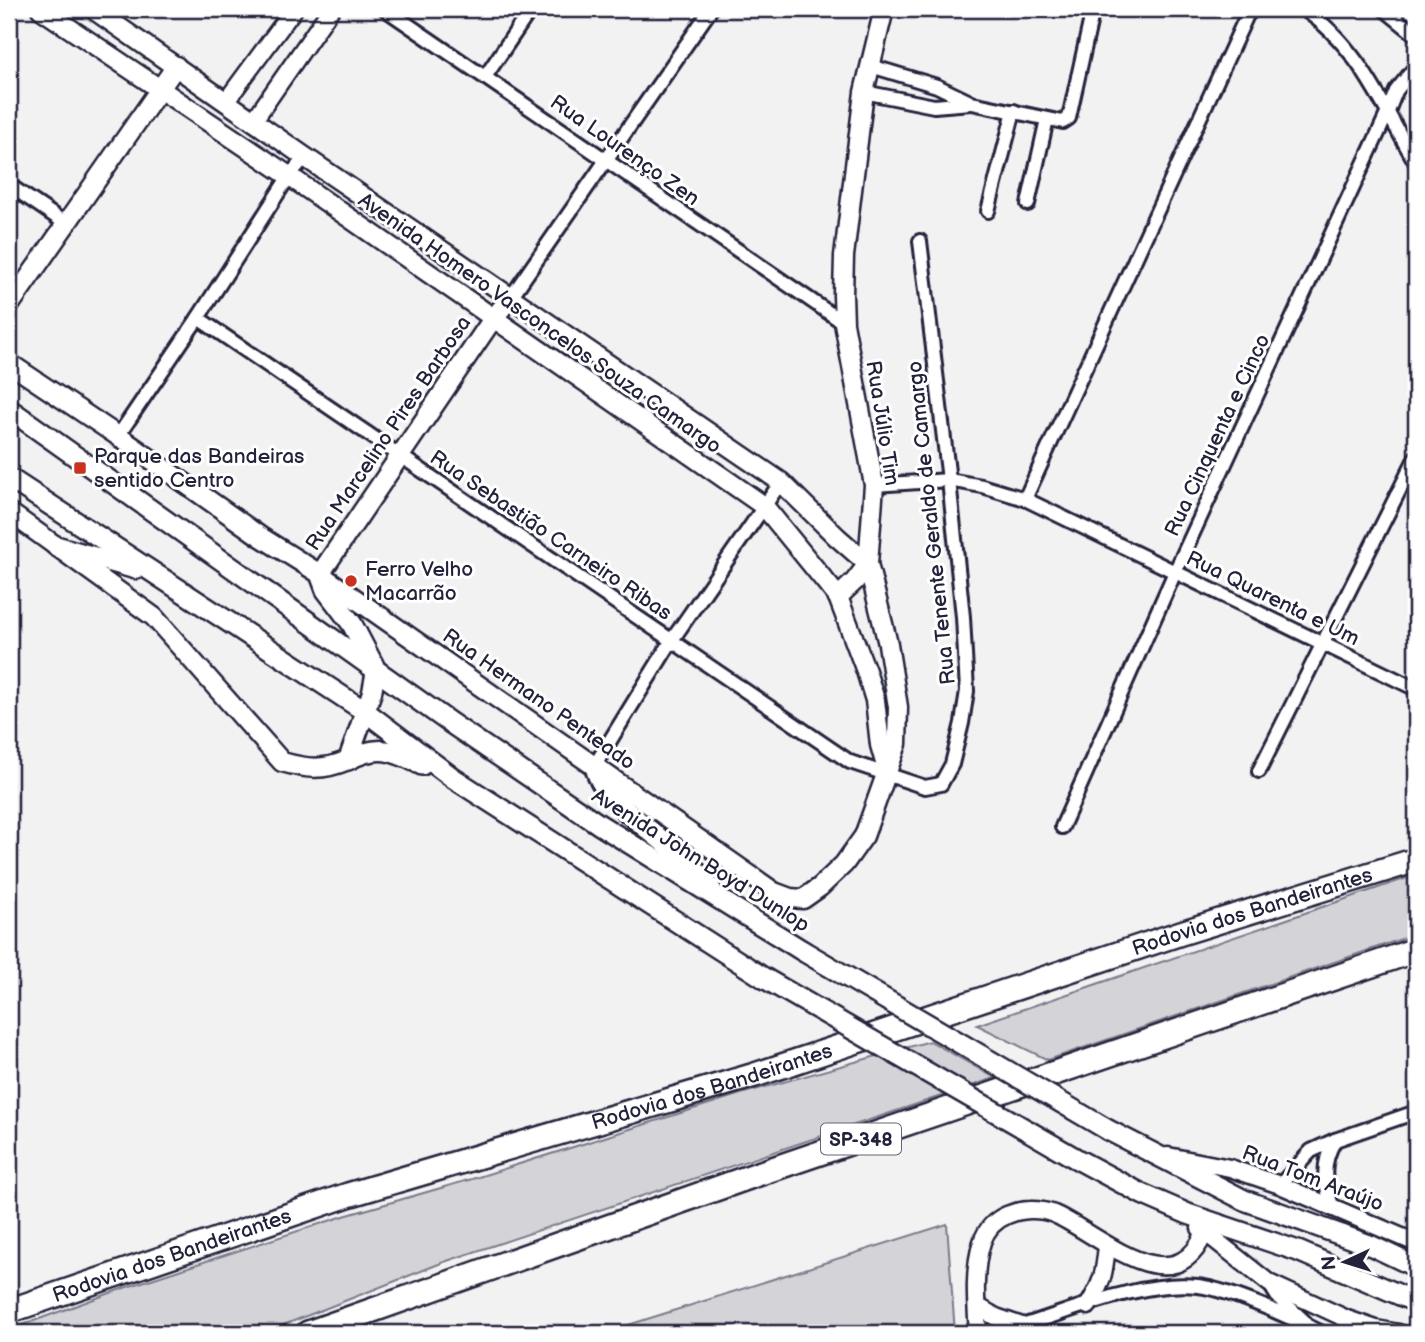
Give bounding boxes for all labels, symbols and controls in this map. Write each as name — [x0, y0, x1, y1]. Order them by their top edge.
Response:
street label: Rua Lourenço Zen — [545, 90, 704, 211]
street label: Avenida Homero Vasconcelos Souza Camargo — [353, 188, 726, 459]
street label: Rua Marcelino Pires Barbosa — [300, 311, 476, 555]
street label: Rua Cinquenta e Cinco — [1160, 330, 1275, 540]
street label: Rua Júlio Tim — [860, 359, 905, 487]
street label: Rua Tenente Geraldo de Camargo — [902, 360, 961, 686]
place label: Parque das Bandeiras sentido Centro — [94, 444, 304, 493]
street label: Rua Sebastião Carneiro Ribas — [425, 445, 676, 626]
marker: Parque das Bandeiras sentido Centro — [72, 460, 88, 476]
street label: Rua Quarenta e Um — [1182, 546, 1364, 651]
place label: Ferro Velho Macarrão — [365, 557, 473, 606]
marker: Ferro Velho Macarrão — [343, 573, 359, 589]
street label: Rua Hermano Penteado — [438, 623, 640, 775]
street label: Avenida John Boyd Dunlop — [587, 783, 814, 938]
street label: Rodovia dos Bandeirantes — [1129, 862, 1375, 961]
street label: Rodovia dos Bandeirantes — [589, 1038, 836, 1136]
road number: SP-348 — [821, 1124, 901, 1154]
street label: Rua Tom Araújo — [1239, 1140, 1387, 1217]
street label: Rodovia dos Bandeirantes — [49, 1203, 294, 1308]
north arrow — [1310, 1226, 1380, 1296]
text: N — [1318, 1255, 1342, 1271]

